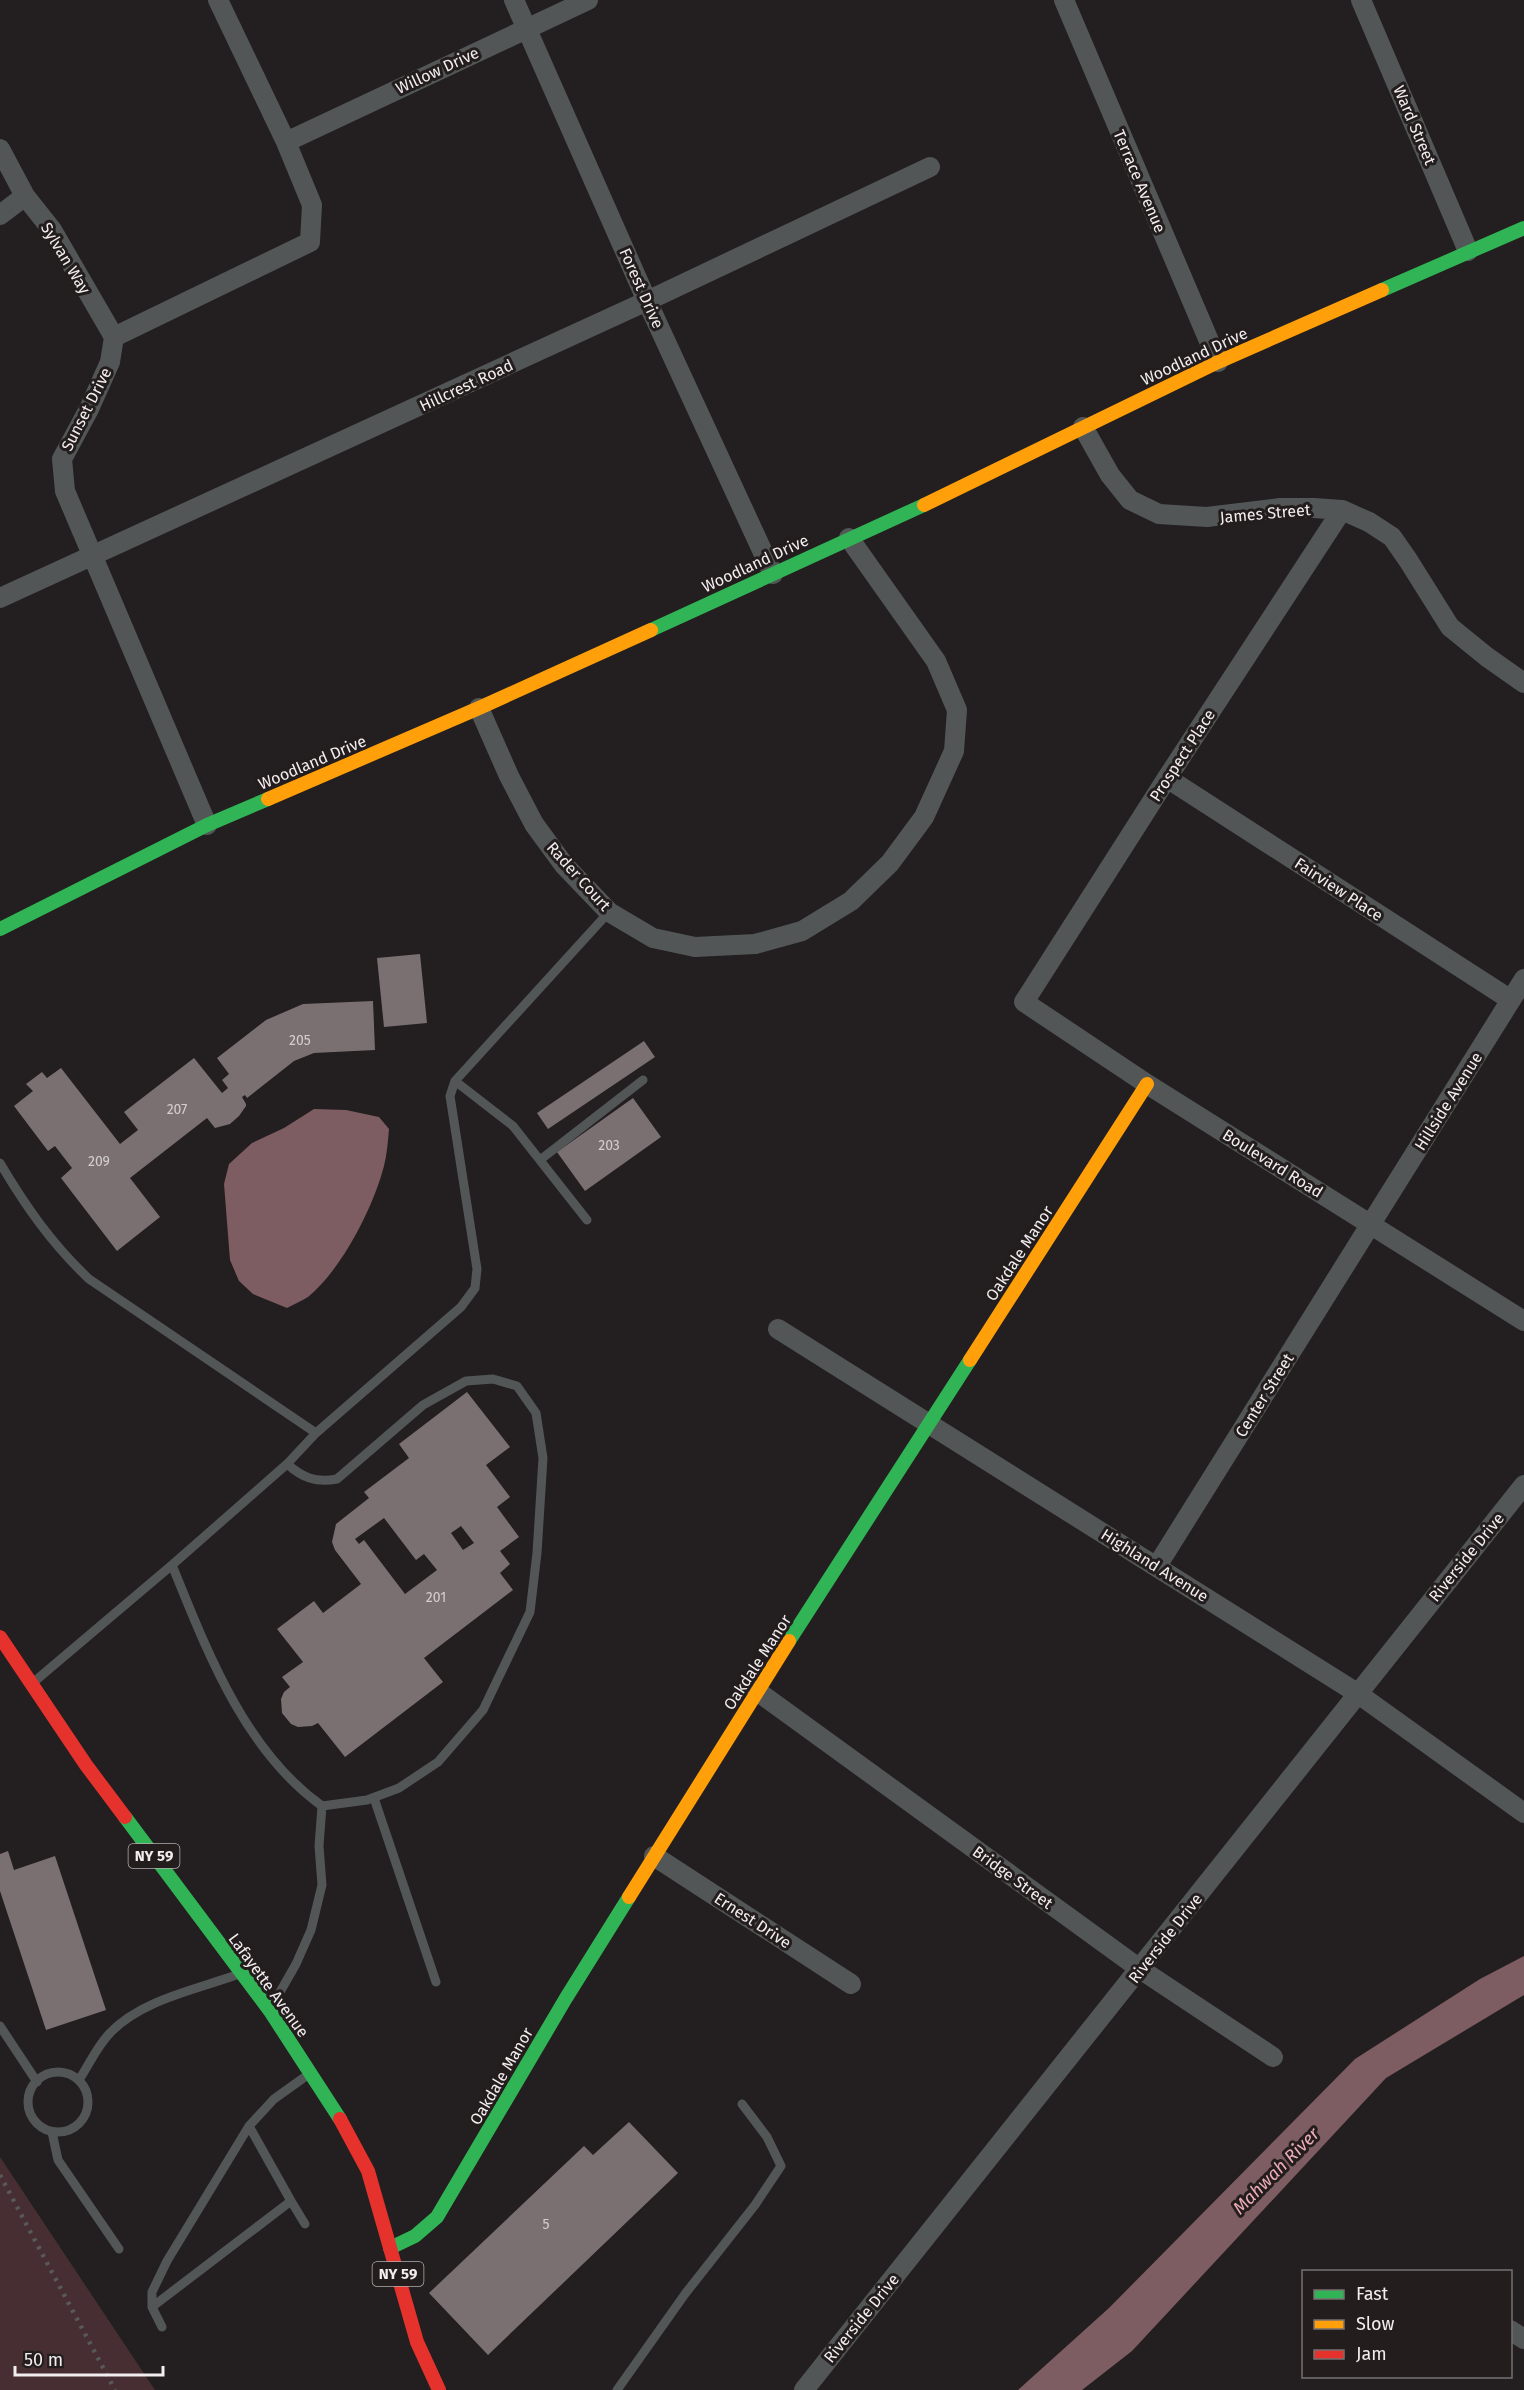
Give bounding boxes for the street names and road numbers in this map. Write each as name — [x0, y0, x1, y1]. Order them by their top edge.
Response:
street label: Willow Drive — [393, 43, 482, 98]
street label: Ward Street — [1389, 83, 1440, 168]
street label: Terrace Avenue — [1109, 127, 1170, 236]
street label: Sylvan Way — [37, 219, 94, 298]
street label: Forest Drive — [615, 245, 668, 331]
street label: Woodland Drive — [1138, 323, 1250, 389]
street label: Hillcrest Road — [416, 355, 516, 415]
street label: Sunset Drive — [57, 364, 116, 454]
street label: James Street — [1219, 500, 1311, 527]
street label: Woodland Drive — [699, 530, 811, 596]
street label: Prospect Place — [1146, 706, 1219, 805]
street label: Woodland Drive — [255, 731, 369, 794]
street label: Rader Court — [543, 838, 615, 915]
street label: Fairview Place — [1291, 854, 1387, 925]
street label: Hillside Avenue — [1411, 1049, 1486, 1154]
street label: Boulevard Road — [1219, 1125, 1326, 1202]
street label: Oakdale Manor — [982, 1202, 1058, 1304]
street label: Center Street — [1231, 1350, 1298, 1441]
street label: Riverside Drive — [1425, 1509, 1508, 1606]
street label: Highland Avenue — [1098, 1525, 1212, 1606]
street label: Oakdale Manor — [720, 1611, 796, 1713]
street label: Bridge Street — [969, 1842, 1057, 1913]
road number: NY 59 — [128, 1844, 180, 1868]
street label: Ernest Drive — [711, 1889, 795, 1952]
street label: Riverside Drive — [1124, 1890, 1206, 1987]
street label: Lafayette Avenue — [224, 1930, 313, 2041]
street label: Oakdale Manor — [466, 2023, 537, 2128]
road number: NY 59 — [372, 2262, 424, 2286]
street label: Riverside Drive — [820, 2270, 903, 2367]

